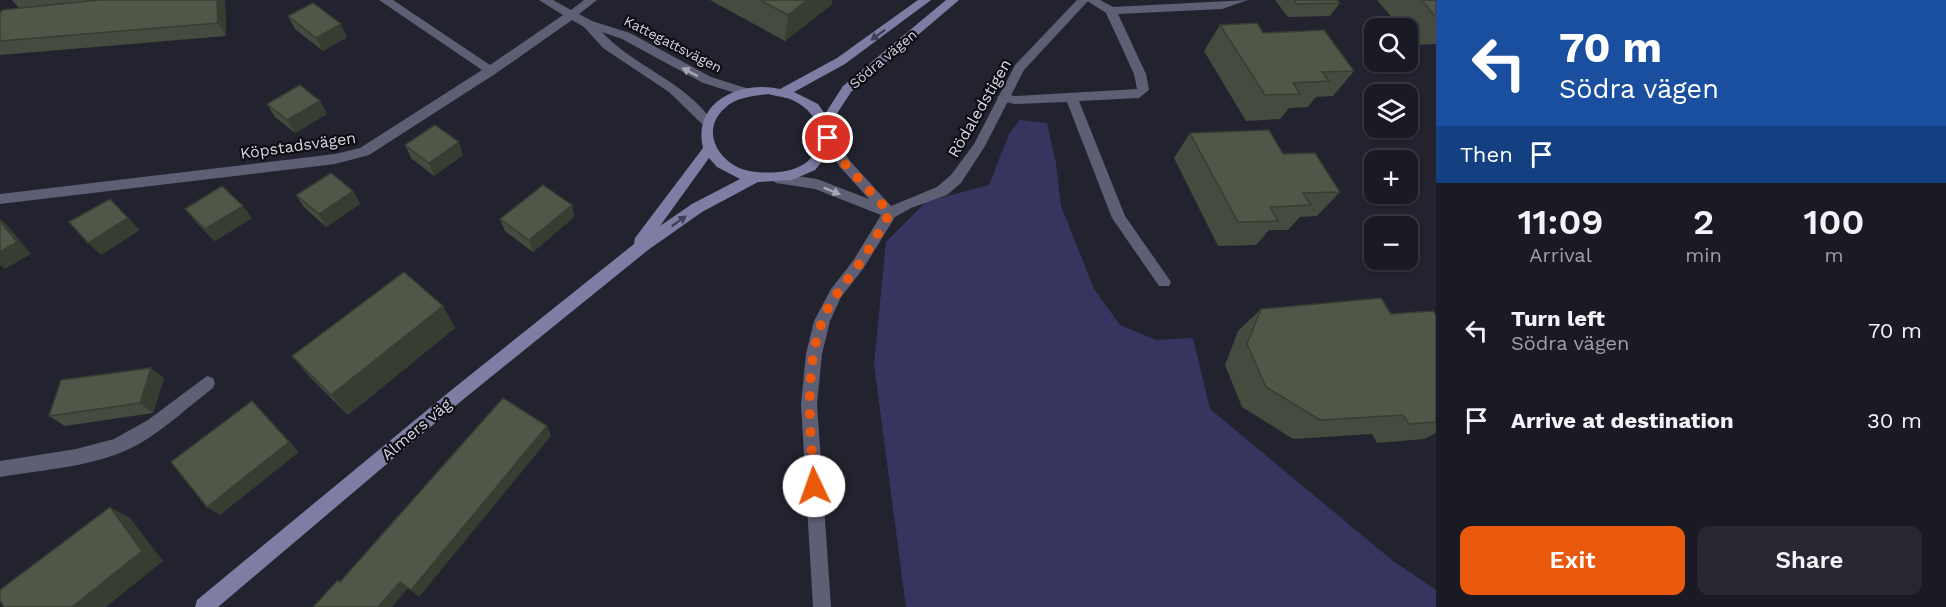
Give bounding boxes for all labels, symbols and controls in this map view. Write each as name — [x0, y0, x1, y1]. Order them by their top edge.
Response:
street label: Kattegattsvägen — [621, 12, 725, 76]
map controls — [1364, 18, 1418, 270]
button: search — [1364, 18, 1418, 72]
text: 70 m — [1559, 23, 1662, 72]
icon: left — [1460, 24, 1538, 102]
street label: Södra vägen — [846, 26, 920, 92]
one-way arrow — [870, 29, 886, 41]
street label: Rödaledstigen — [944, 56, 1015, 161]
one-way arrow — [681, 67, 699, 77]
text: Södra vägen — [1559, 73, 1719, 105]
button: layers — [1364, 84, 1418, 138]
pin — [802, 112, 853, 163]
icon: arrive — [811, 121, 844, 154]
street label: Köpstadsvägen — [239, 128, 357, 163]
icon: arrive — [1525, 138, 1558, 171]
text: Then — [1460, 142, 1513, 167]
button: + — [1364, 150, 1418, 204]
one-way arrow — [824, 186, 842, 196]
text: 11:09 — [1518, 201, 1604, 243]
text: 2 — [1693, 201, 1714, 243]
text: 100 — [1804, 201, 1864, 243]
one-way arrow — [671, 215, 687, 227]
button: − — [1364, 216, 1418, 270]
text: Arrival — [1529, 243, 1592, 267]
text: min — [1685, 243, 1722, 267]
text: m — [1824, 243, 1843, 267]
text: Turn left — [1511, 306, 1605, 331]
icon: left — [1460, 314, 1493, 347]
text: 70 m — [1868, 318, 1922, 343]
text: Södra vägen — [1511, 331, 1629, 355]
street label: Almers väg — [378, 394, 455, 464]
icon: arrive — [1460, 404, 1493, 437]
text: Arrive at destination — [1511, 408, 1734, 433]
text: 30 m — [1867, 408, 1922, 433]
position arrow — [782, 454, 846, 518]
button: Exit — [1460, 526, 1685, 595]
button: Share — [1697, 526, 1922, 595]

